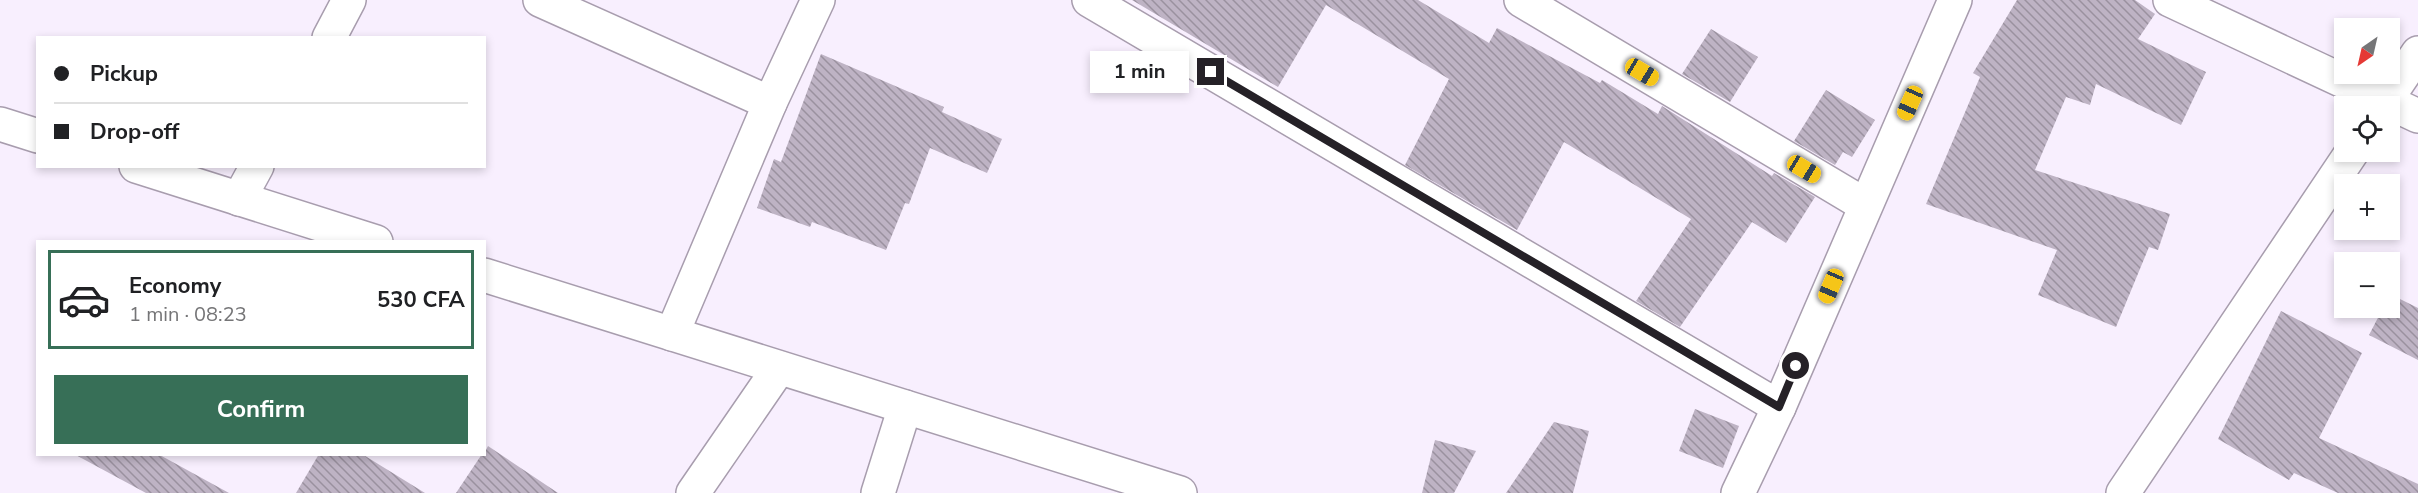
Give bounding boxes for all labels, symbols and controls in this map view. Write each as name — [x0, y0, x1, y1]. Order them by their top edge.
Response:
north arrow — [2334, 18, 2400, 84]
map controls — [2334, 18, 2400, 318]
callout: 1 min — [1091, 51, 1190, 93]
car — [1622, 55, 1662, 89]
text: 1 min — [1114, 58, 1165, 85]
route end — [1197, 58, 1224, 85]
text: Pickup — [90, 59, 158, 89]
car — [1894, 83, 1926, 123]
button: locate — [2334, 96, 2400, 162]
text: Drop-off — [90, 117, 179, 147]
car — [1784, 152, 1824, 186]
button: + — [2334, 174, 2400, 240]
button: − — [2334, 252, 2400, 318]
car — [1816, 266, 1846, 306]
text: Economy — [129, 271, 221, 301]
icon: car — [57, 273, 111, 327]
text: 530 CFA — [377, 285, 465, 315]
text: 1 min · 08:23 — [129, 301, 247, 328]
route start — [1782, 352, 1809, 379]
button: Confirm — [54, 375, 468, 444]

